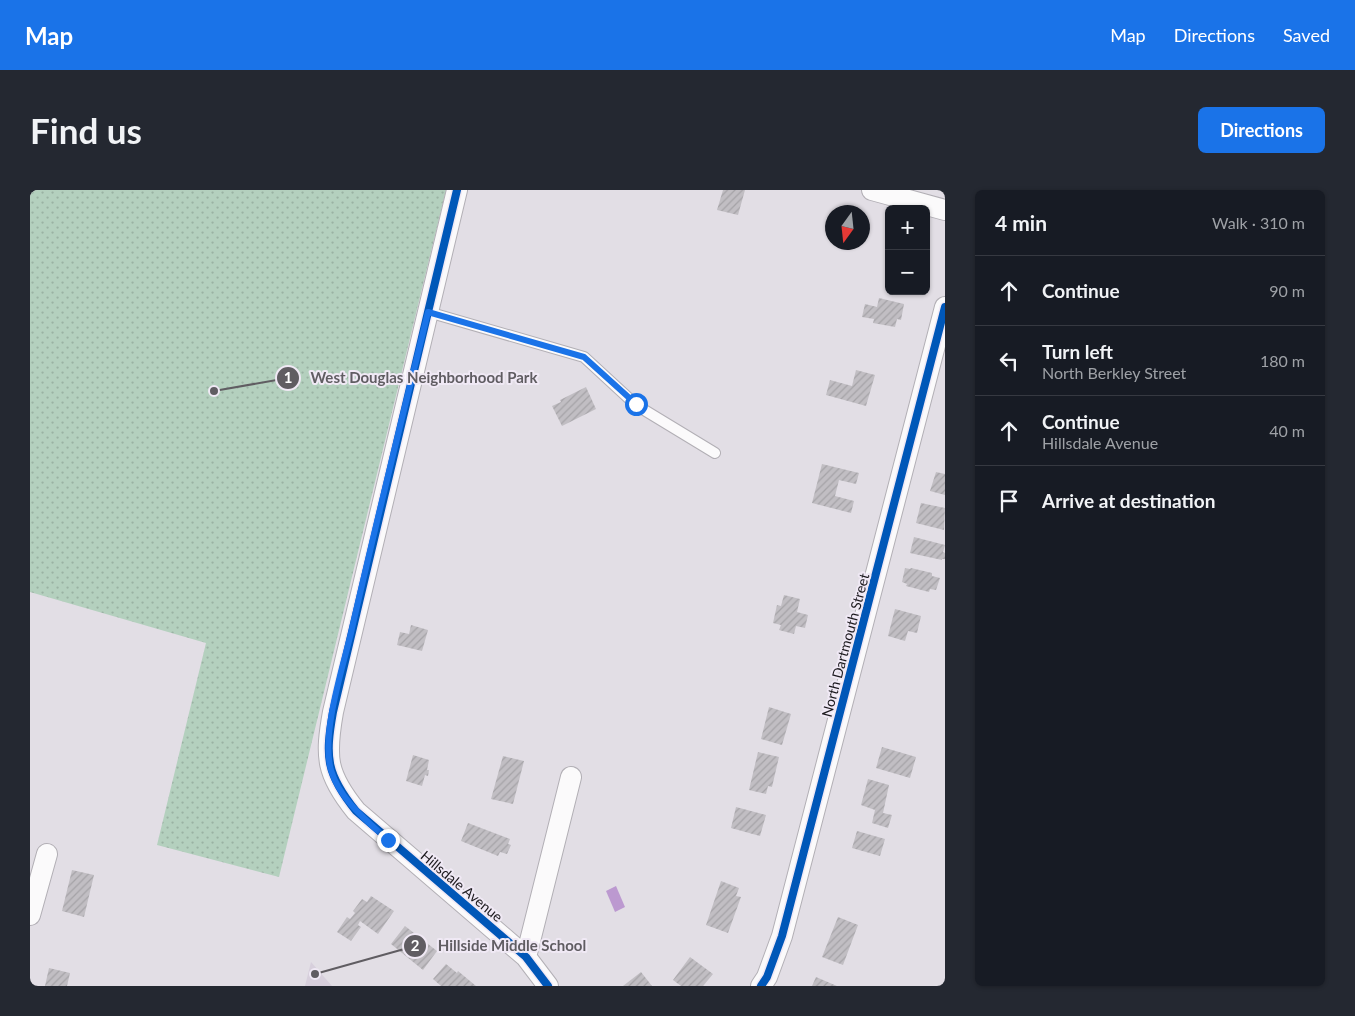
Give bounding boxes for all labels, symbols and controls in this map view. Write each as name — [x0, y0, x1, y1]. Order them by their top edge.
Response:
text: Map — [25, 21, 73, 50]
text: Map — [1110, 24, 1146, 46]
text: Directions — [1174, 24, 1255, 46]
text: Saved — [1283, 24, 1330, 46]
button: Directions — [1198, 107, 1325, 153]
text: Find us — [30, 109, 142, 151]
north arrow — [825, 205, 870, 250]
map controls — [885, 205, 930, 295]
button: + — [885, 205, 930, 250]
text: 4 min — [995, 210, 1047, 235]
text: Walk · 310 m — [1212, 213, 1305, 232]
button: − — [885, 250, 930, 295]
icon: ahead — [995, 277, 1023, 305]
text: Continue — [1042, 279, 1120, 302]
text: 90 m — [1269, 281, 1305, 300]
text: Turn left — [1042, 340, 1113, 363]
icon: left — [995, 347, 1023, 375]
text: 180 m — [1260, 351, 1305, 370]
callout: West Douglas Neighborhood Park — [276, 363, 548, 393]
text: North Berkley Street — [1042, 363, 1186, 382]
text: 1 — [284, 368, 292, 386]
text: West Douglas Neighborhood Park — [311, 368, 538, 386]
route start — [625, 393, 648, 416]
text: Continue — [1042, 410, 1120, 433]
icon: ahead — [995, 417, 1023, 445]
text: 40 m — [1269, 421, 1305, 440]
text: Hillsdale Avenue — [1042, 433, 1158, 452]
icon: arrive — [995, 487, 1023, 515]
text: Arrive at destination — [1042, 489, 1215, 512]
street label: North Dartmouth Street — [818, 571, 872, 719]
route end — [377, 829, 400, 852]
street label: Hillsdale Avenue — [418, 847, 506, 925]
callout: Hillside Middle School — [403, 931, 596, 961]
text: 2 — [411, 936, 420, 954]
text: Hillside Middle School — [438, 936, 586, 954]

